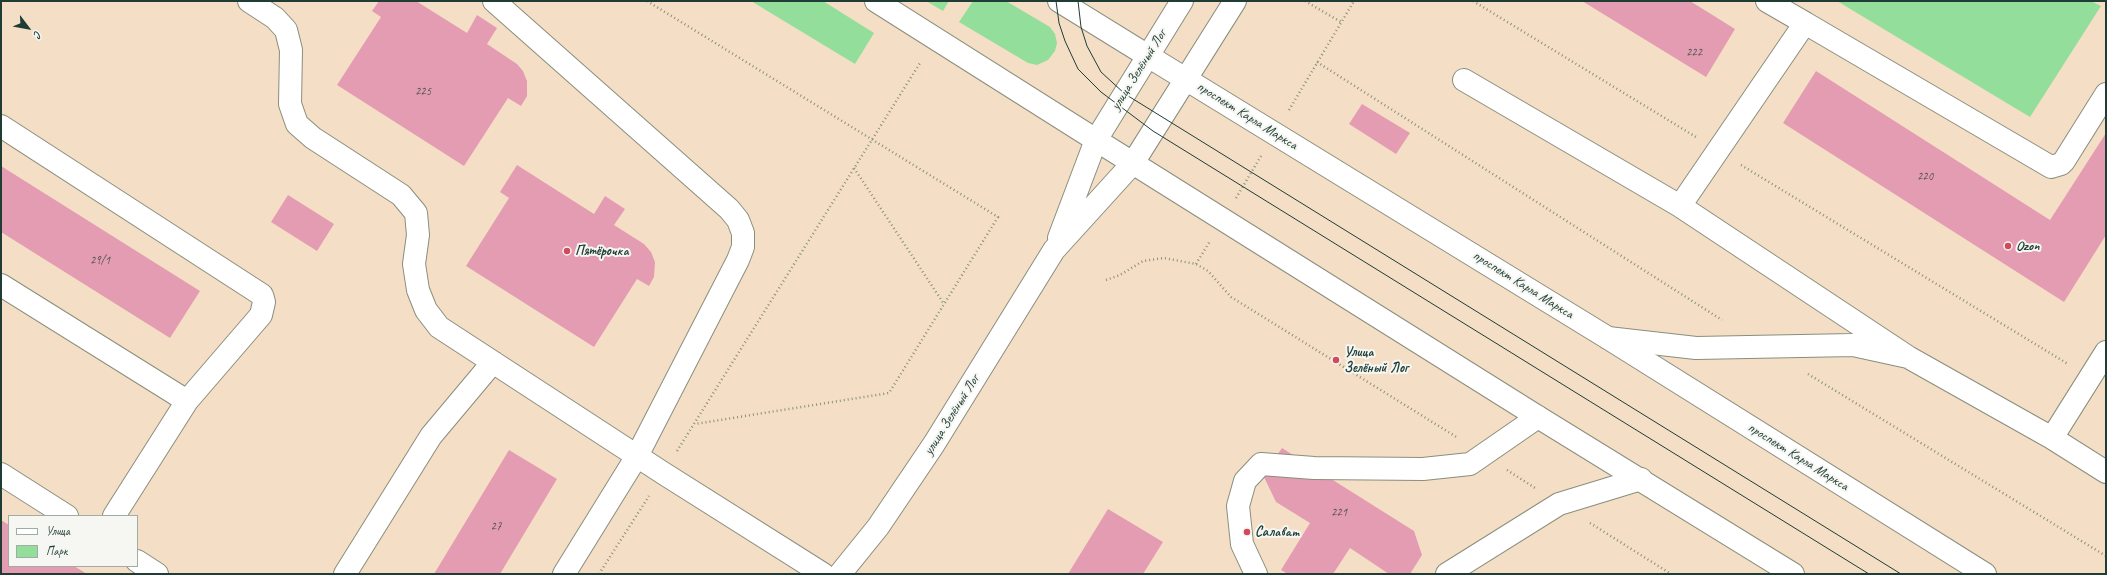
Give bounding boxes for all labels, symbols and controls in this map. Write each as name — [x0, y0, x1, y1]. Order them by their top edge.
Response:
north arrow — [8, 8, 48, 48]
street label: улица Зелёный Лог — [1108, 27, 1170, 113]
text: С — [31, 28, 46, 40]
house number: 222 — [1686, 46, 1702, 60]
street label: проспект Карла Маркса — [1194, 78, 1300, 154]
house number: 225 — [415, 85, 431, 99]
house number: 220 — [1917, 170, 1933, 184]
place label: Ozon — [2016, 238, 2039, 254]
marker: Ozon — [2003, 241, 2013, 251]
place label: Пятёрочка — [575, 243, 629, 259]
marker: Пятёрочка — [562, 246, 572, 256]
street label: проспект Карла Маркса — [1470, 247, 1576, 323]
house number: 29/1 — [90, 254, 110, 268]
place label: Улица Зелёный Лог — [1344, 344, 1408, 376]
marker: Улица Зелёный Лог — [1331, 355, 1341, 365]
street label: улица Зелёный Лог — [921, 372, 983, 458]
street label: проспект Карла Маркса — [1745, 419, 1851, 495]
house number: 221 — [1331, 506, 1347, 520]
legend — [8, 515, 138, 567]
house number: 27 — [491, 520, 501, 534]
text: Улица — [46, 523, 70, 539]
place label: Салават — [1255, 524, 1299, 540]
marker: Салават — [1242, 527, 1252, 537]
text: Парк — [46, 543, 67, 559]

